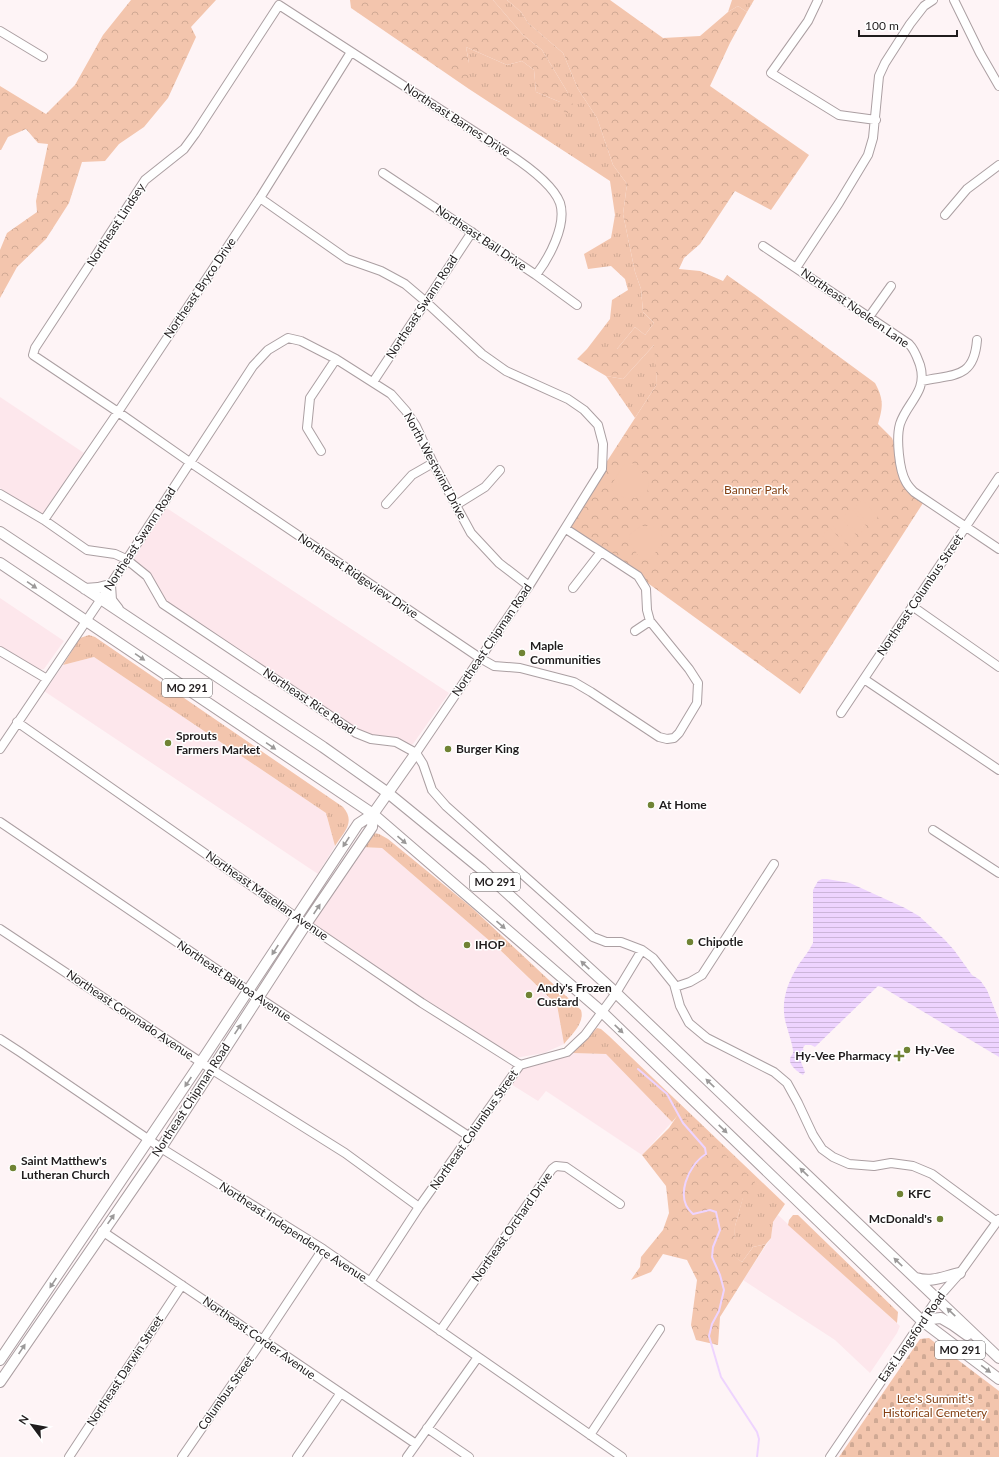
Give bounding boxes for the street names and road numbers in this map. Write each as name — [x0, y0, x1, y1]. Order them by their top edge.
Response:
street label: Northeast Barnes Drive — [401, 80, 513, 160]
street label: Northeast Lindsey — [83, 180, 148, 269]
street label: Northeast Ball Drive — [433, 201, 530, 274]
street label: Northeast Bryco Drive — [160, 235, 239, 341]
street label: Northeast Swann Road — [382, 252, 461, 361]
street label: Northeast Noeleen Lane — [798, 265, 912, 351]
street label: North Westwind Drive — [401, 410, 470, 522]
street label: Northeast Swann Road — [100, 484, 179, 593]
street label: Northeast Ridgeview Drive — [295, 530, 421, 621]
street label: Northeast Columbus Street — [873, 531, 966, 658]
street label: Northeast Chipman Road — [448, 581, 535, 699]
street label: Northeast Rice Road — [260, 664, 358, 737]
road number: MO 291 — [162, 679, 212, 697]
street label: Northeast Magellan Avenue — [203, 848, 331, 944]
road number: MO 291 — [470, 873, 520, 891]
street label: Northeast Balboa Avenue — [174, 937, 294, 1024]
street label: Northeast Coronado Avenue — [64, 966, 197, 1063]
street label: Northeast Chipman Road — [148, 1040, 233, 1159]
street label: Northeast Columbus Street — [426, 1066, 521, 1193]
street label: Northeast Orchard Drive — [468, 1169, 555, 1284]
street label: Northeast Independence Avenue — [217, 1178, 370, 1285]
street label: East Langsford Road — [875, 1289, 948, 1385]
street label: Northeast Corder Avenue — [200, 1293, 319, 1382]
street label: Northeast Darwin Street — [83, 1312, 166, 1429]
road number: MO 291 — [935, 1341, 985, 1359]
street label: Columbus Street — [194, 1352, 257, 1433]

